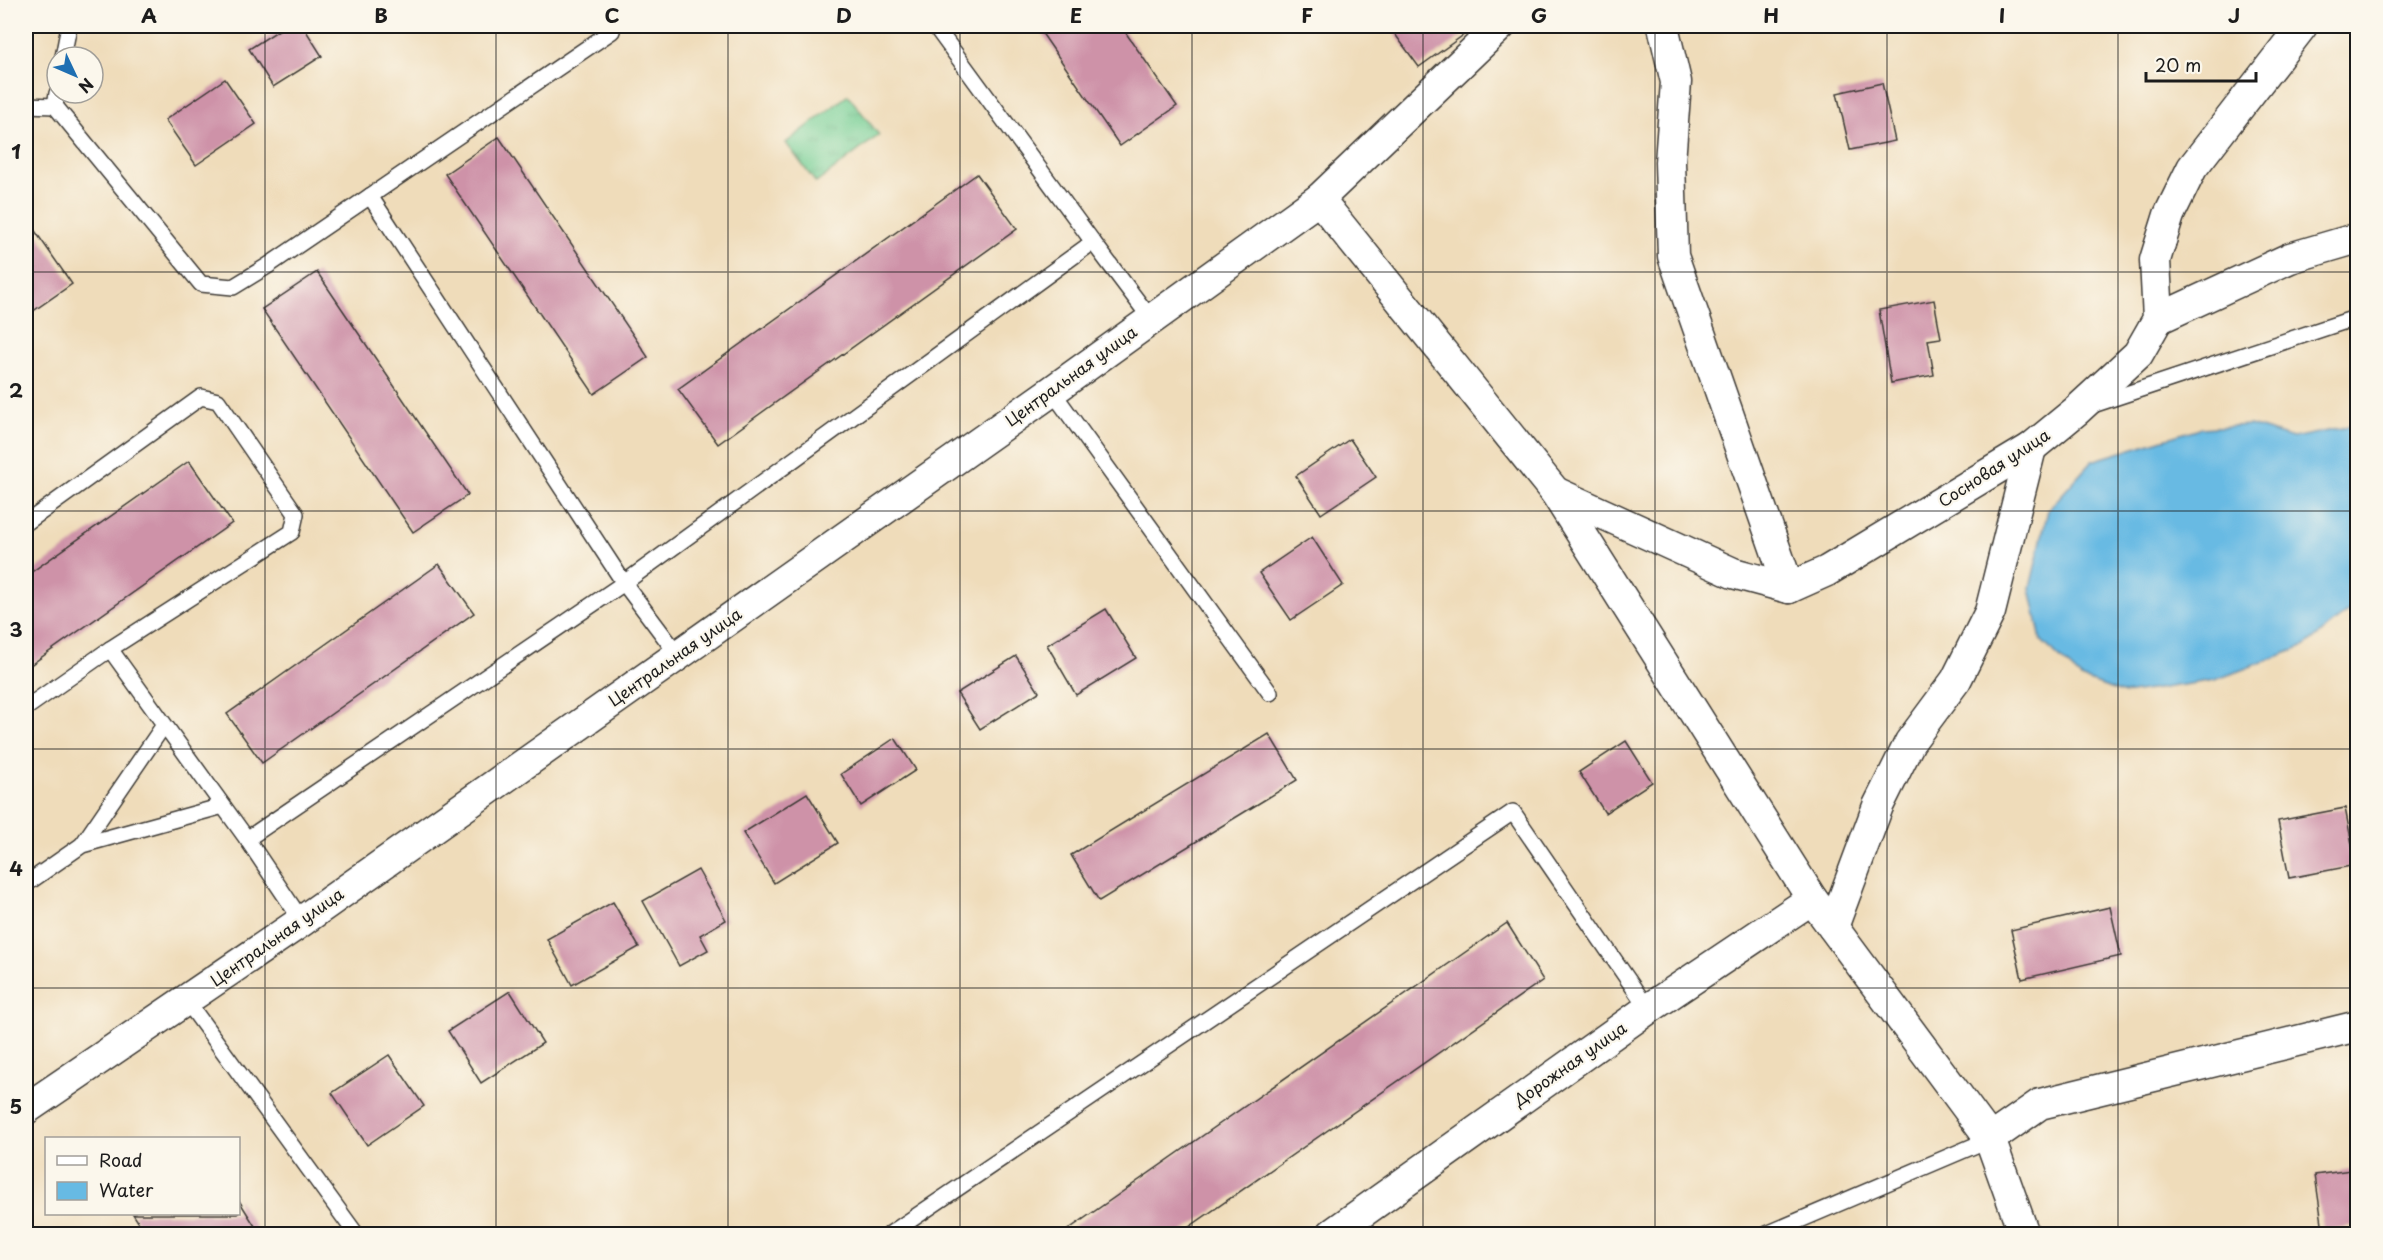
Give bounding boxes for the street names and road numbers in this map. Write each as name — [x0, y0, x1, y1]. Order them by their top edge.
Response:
street label: Центральная улица — [1000, 319, 1141, 431]
street label: Сосновая улица — [1933, 422, 2054, 512]
street label: Центральная улица — [603, 601, 746, 711]
street label: Центральная улица — [205, 881, 348, 991]
street label: Дорожная улица — [1507, 1015, 1631, 1112]

